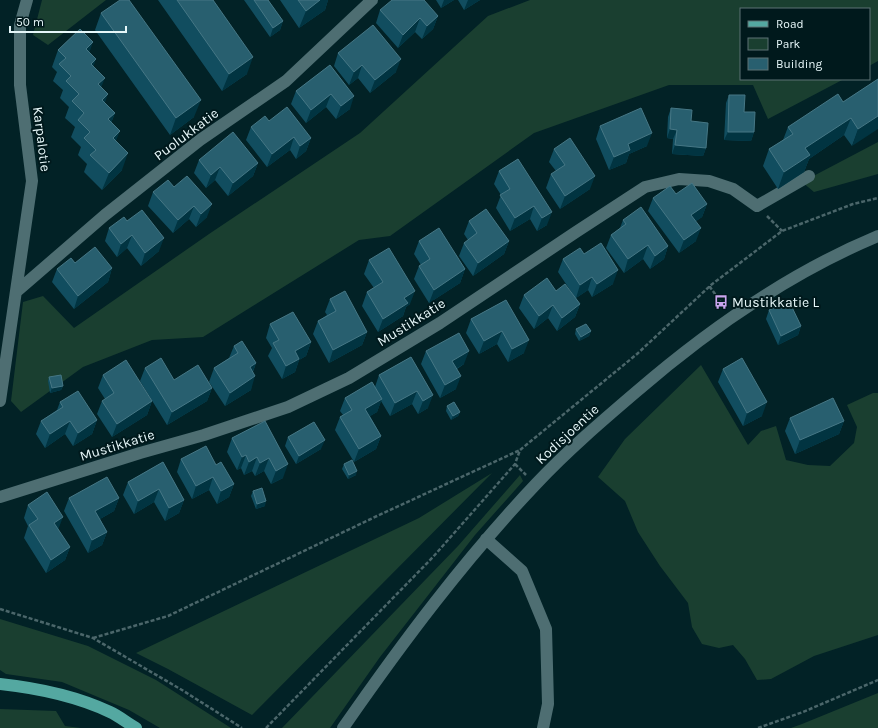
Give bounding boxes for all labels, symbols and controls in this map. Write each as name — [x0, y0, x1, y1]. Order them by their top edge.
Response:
scale bar — [10, 8, 126, 34]
legend — [740, 8, 870, 80]
text: 50 m — [16, 15, 44, 29]
text: Road — [776, 17, 804, 31]
text: Park — [776, 37, 801, 51]
text: Building — [776, 57, 823, 71]
street label: Puolukkatie — [151, 105, 222, 164]
street label: Karpalotie — [29, 106, 54, 173]
bus stop icon: Mustikkatie L — [713, 294, 729, 310]
place label: Mustikkatie L — [732, 294, 820, 311]
street label: Mustikkatie — [374, 295, 449, 350]
street label: Kodisjoentie — [532, 401, 603, 468]
street label: Mustikkatie — [78, 426, 157, 465]

